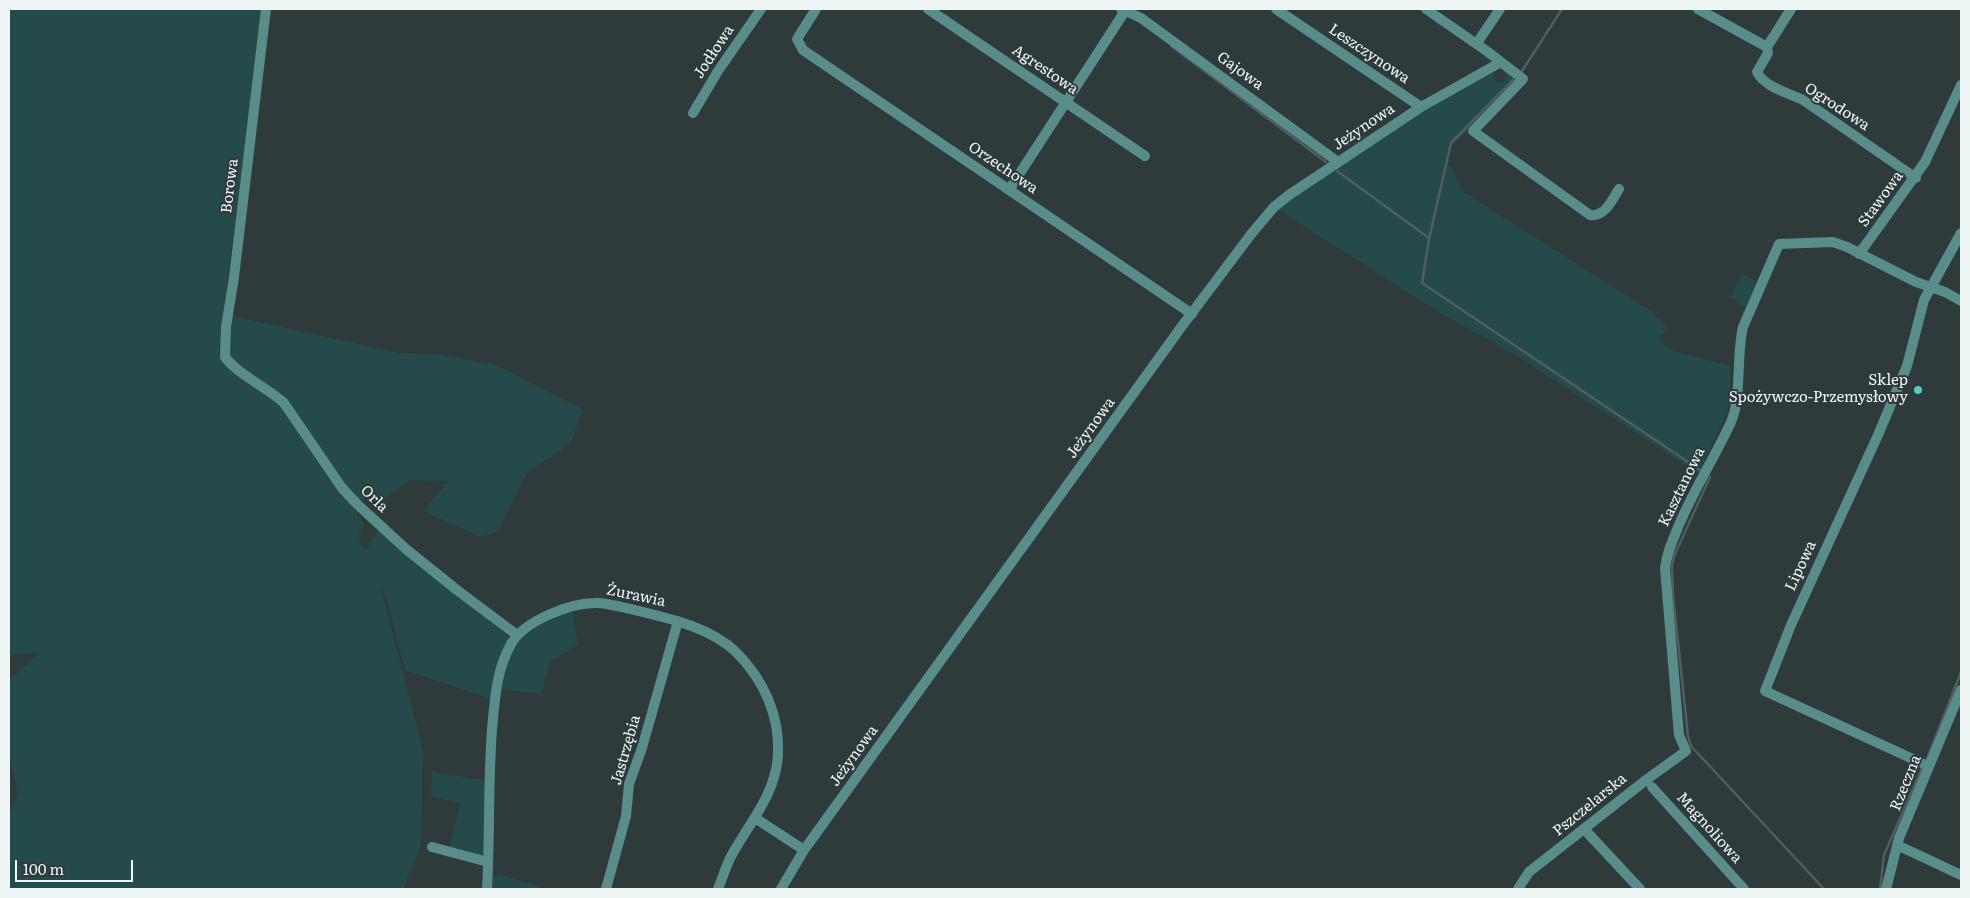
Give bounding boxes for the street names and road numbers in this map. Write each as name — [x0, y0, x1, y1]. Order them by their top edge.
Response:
street label: Leszczynowa — [1325, 20, 1413, 88]
street label: Jodłowa — [690, 22, 738, 82]
street label: Agrestowa — [1008, 41, 1082, 99]
street label: Gajowa — [1213, 48, 1267, 94]
street label: Ogrodowa — [1801, 79, 1873, 135]
street label: Jeżynowa — [1330, 100, 1398, 154]
street label: Orzechowa — [965, 138, 1041, 198]
street label: Borowa — [218, 158, 242, 214]
street label: Stawowa — [1855, 168, 1907, 230]
street label: Jeżynowa — [1063, 394, 1119, 462]
street label: Kasztanowa — [1655, 444, 1709, 530]
street label: Orla — [356, 482, 392, 516]
street label: Lipowa — [1782, 538, 1820, 594]
street label: Żurawia — [605, 581, 667, 611]
street label: Jastrzębia — [607, 713, 645, 787]
street label: Jeżynowa — [826, 722, 882, 790]
street label: Rzeczna — [1887, 752, 1925, 814]
street label: Pszczelarska — [1550, 770, 1630, 840]
street label: Magnoliowa — [1673, 789, 1745, 867]

